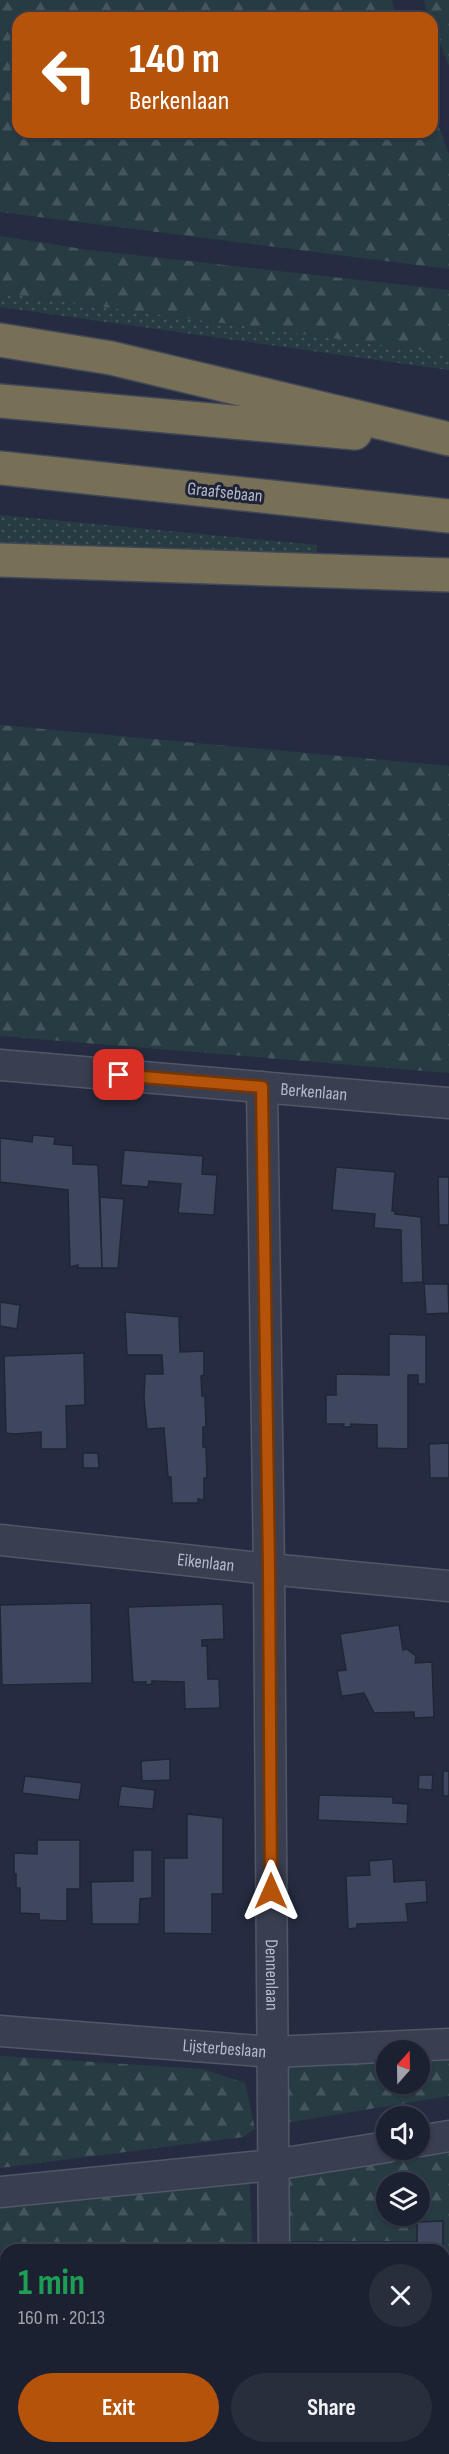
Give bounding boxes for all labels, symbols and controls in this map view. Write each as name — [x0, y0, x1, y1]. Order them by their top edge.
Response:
text: 140 m — [129, 34, 220, 85]
icon: left — [30, 36, 108, 114]
text: Berkenlaan — [129, 85, 229, 117]
street label: Graafsebaan — [186, 478, 264, 507]
pin — [93, 1049, 144, 1100]
icon: arrive — [102, 1058, 135, 1091]
street label: Berkenlaan — [280, 1079, 348, 1105]
street label: Eikenlaan — [176, 1549, 235, 1576]
position arrow — [239, 1859, 303, 1923]
street label: Dennenlaan — [261, 1939, 282, 2011]
street label: Lijsterbeslaan — [182, 2035, 267, 2063]
north arrow — [376, 2040, 430, 2094]
map controls — [376, 2040, 430, 2226]
button: sound — [376, 2106, 430, 2160]
button: layers — [376, 2172, 430, 2226]
text: 1 min — [18, 2262, 85, 2305]
button: close — [369, 2264, 432, 2327]
text: 160 m · 20:13 — [18, 2306, 105, 2330]
button: Exit — [18, 2373, 219, 2442]
button: Share — [231, 2373, 432, 2442]

